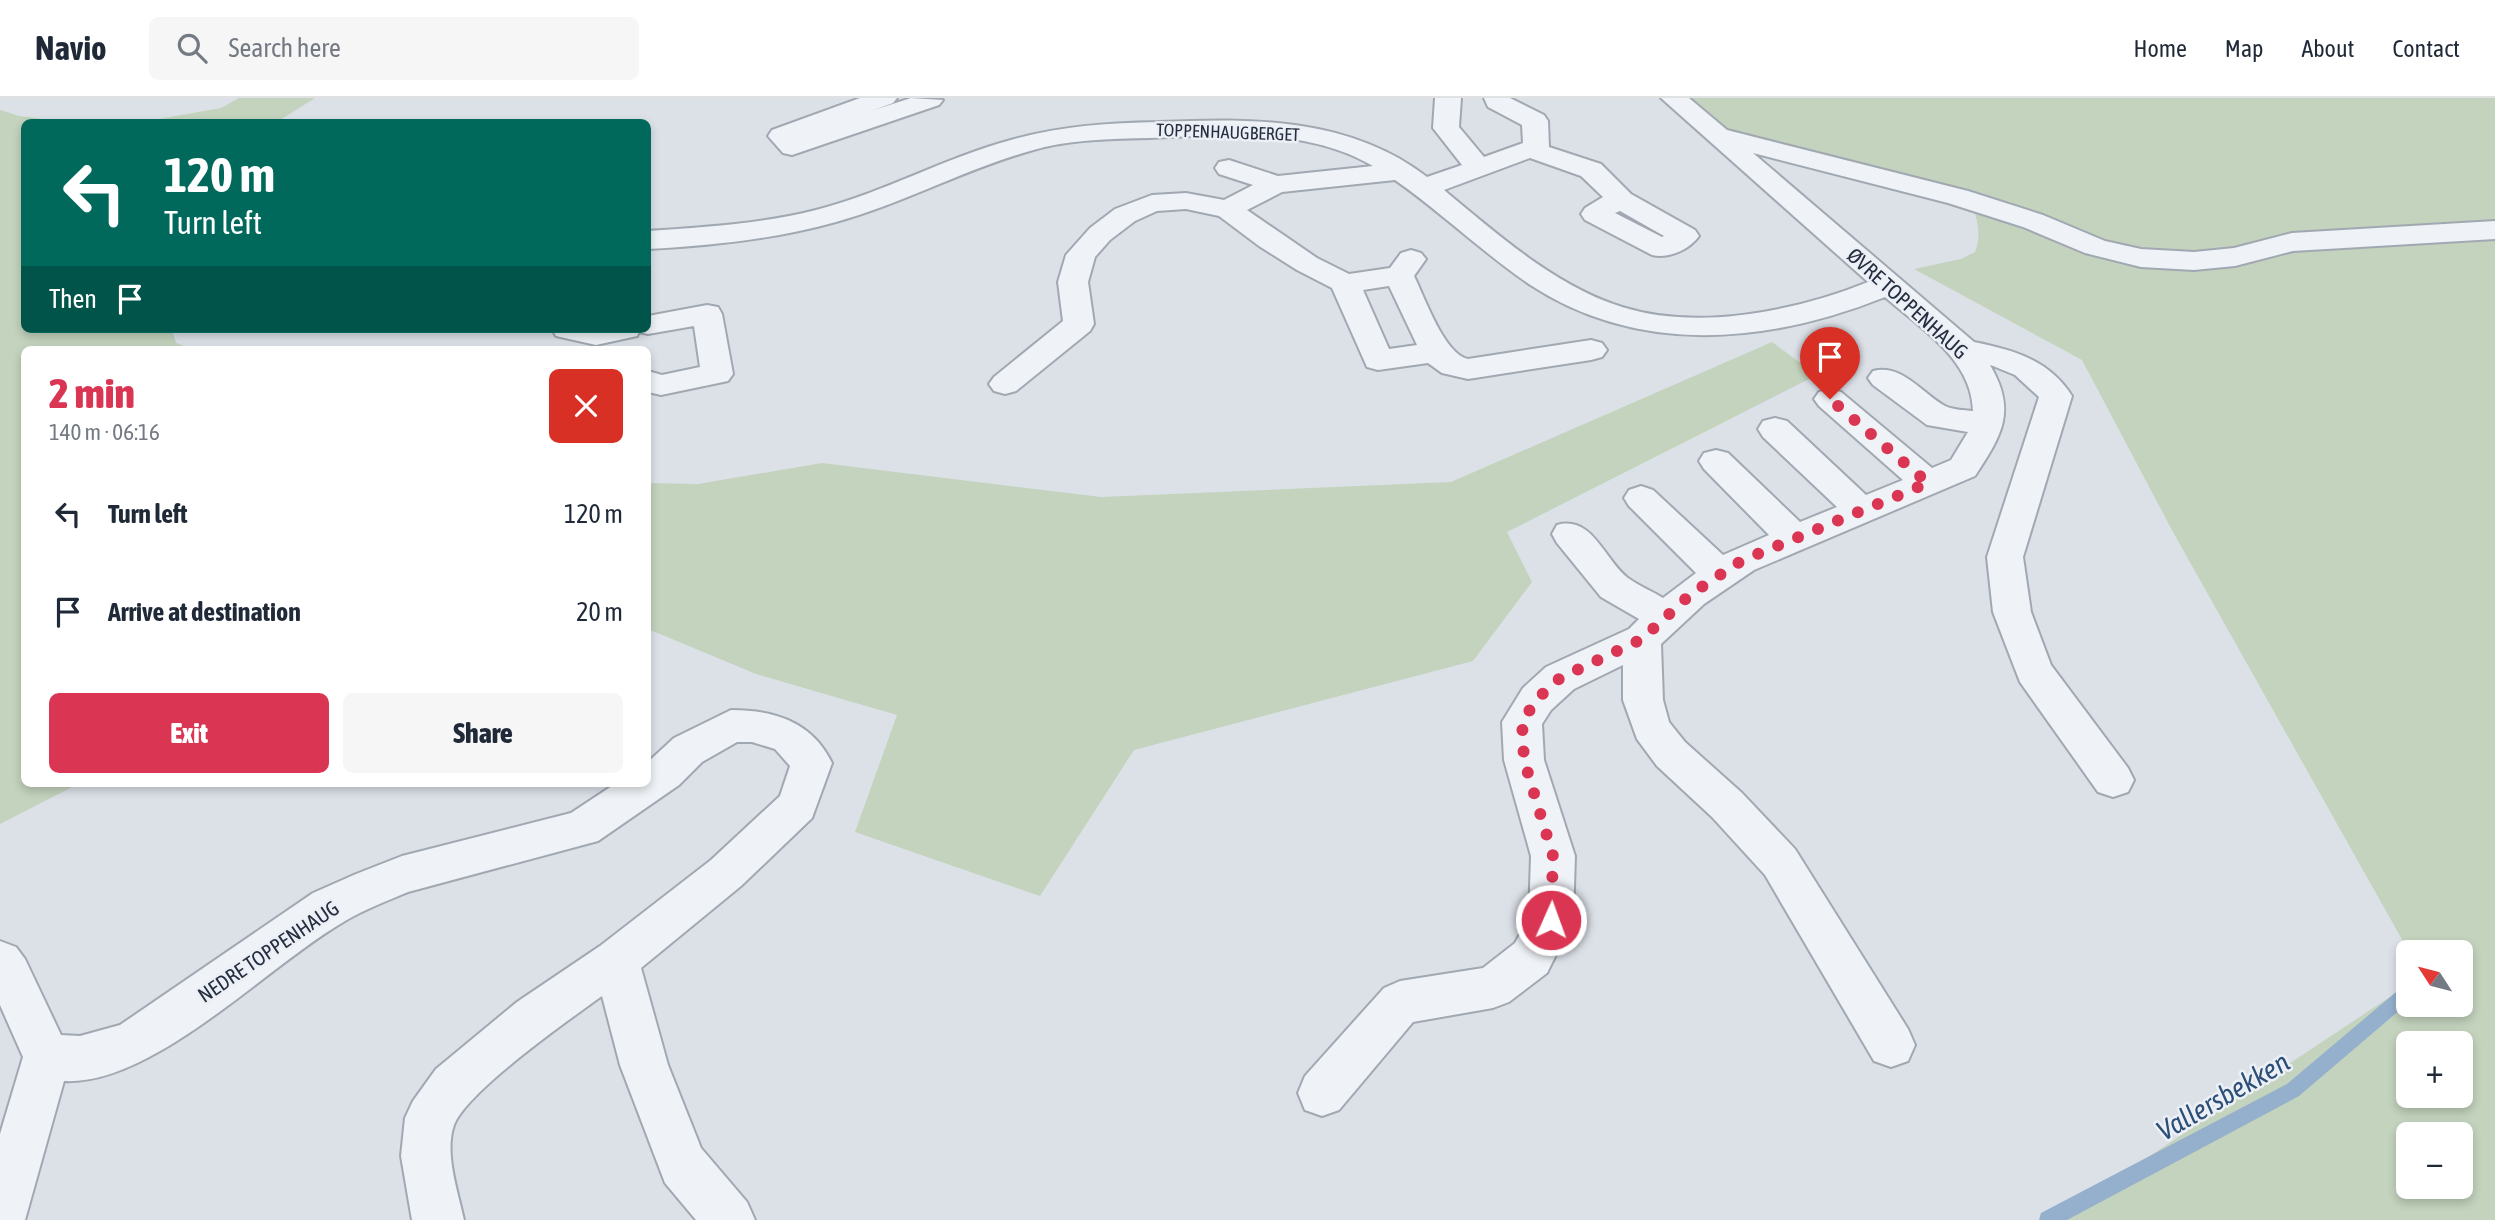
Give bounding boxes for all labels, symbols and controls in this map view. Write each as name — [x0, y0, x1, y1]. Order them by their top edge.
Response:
search box — [149, 17, 639, 80]
text: Navio — [35, 29, 107, 67]
icon: search — [173, 29, 211, 67]
text: Search here — [229, 33, 341, 63]
text: Home — [2133, 35, 2187, 62]
text: Map — [2225, 35, 2263, 62]
text: About — [2301, 35, 2354, 62]
text: Contact — [2392, 35, 2460, 62]
street label: TOPPENHAUGBERGET — [1156, 119, 1300, 145]
text: 120 m — [164, 146, 275, 202]
icon: left — [49, 147, 140, 238]
text: Turn left — [164, 204, 262, 241]
street label: ØVRE TOPPENHAUG — [1843, 243, 1973, 363]
icon: arrive — [111, 280, 149, 318]
text: Then — [49, 284, 97, 314]
pin — [1800, 327, 1860, 399]
icon: arrive — [1811, 338, 1849, 376]
text: 2 min — [49, 369, 135, 417]
button: close — [549, 369, 623, 443]
text: 140 m · 06:16 — [49, 419, 160, 445]
icon: left — [49, 495, 87, 533]
text: Turn left — [108, 499, 188, 529]
text: 120 m — [564, 499, 623, 529]
icon: arrive — [49, 593, 87, 631]
text: Arrive at destination — [108, 597, 301, 627]
text: 20 m — [576, 597, 623, 627]
button: Exit — [49, 693, 329, 773]
button: Share — [343, 693, 623, 773]
position arrow — [1514, 883, 1588, 957]
street label: NEDRE TOPPENHAUG — [193, 895, 343, 1007]
north arrow — [2396, 940, 2473, 1017]
map controls — [2396, 940, 2473, 1199]
button: + — [2396, 1031, 2473, 1108]
water label: Vallersbekken — [2151, 1045, 2295, 1147]
button: − — [2396, 1122, 2473, 1199]

